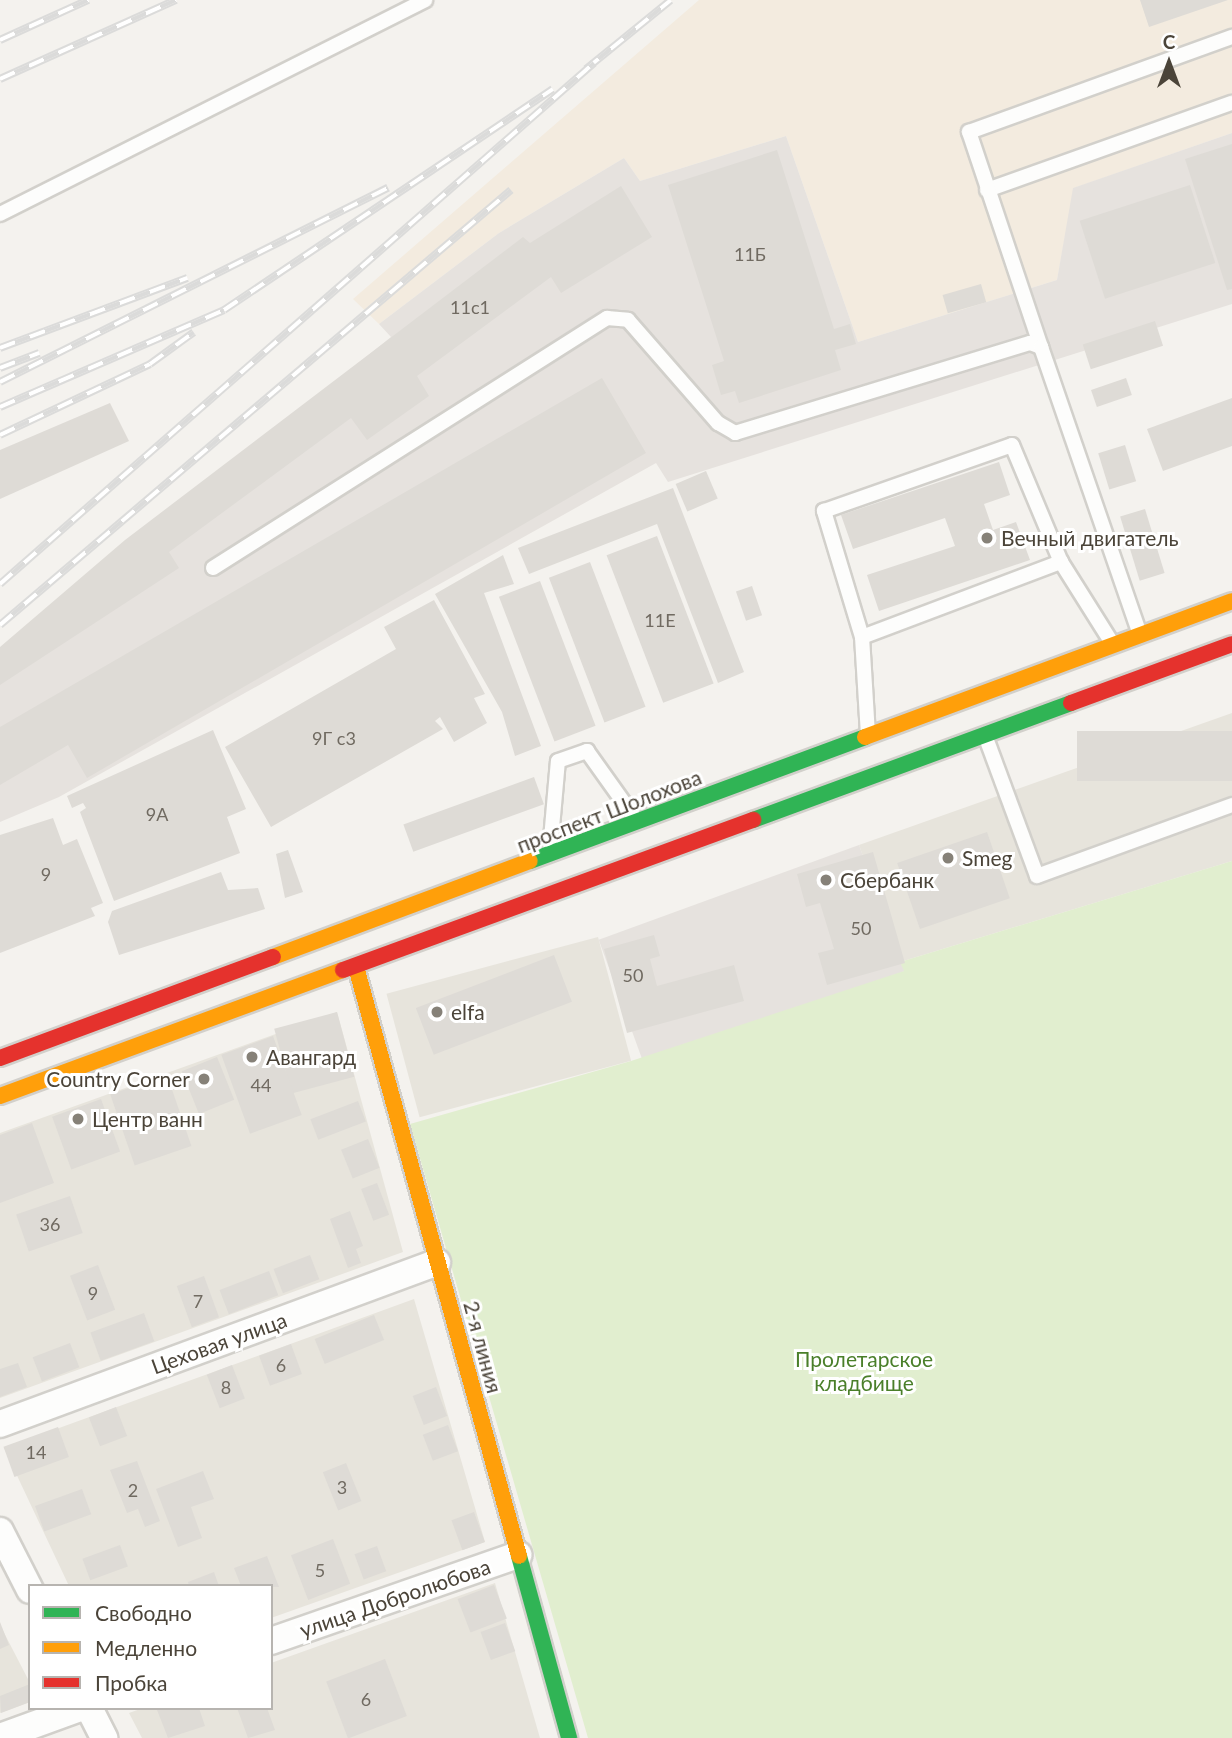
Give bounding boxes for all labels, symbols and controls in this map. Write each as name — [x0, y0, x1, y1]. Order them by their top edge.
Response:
north arrow — [1134, 28, 1204, 98]
text: С — [1163, 30, 1175, 53]
house number: 11Б — [734, 243, 766, 265]
house number: 11с1 — [450, 296, 490, 318]
place label: Вечный двигатель — [1001, 525, 1179, 551]
marker: Вечный двигатель — [979, 530, 995, 546]
house number: 11Е — [644, 609, 676, 631]
house number: 9Г с3 — [312, 727, 356, 749]
street label: проспект Шолохова — [513, 764, 705, 858]
house number: 9А — [146, 803, 168, 825]
place label: Smeg — [962, 845, 1012, 871]
marker: Smeg — [940, 850, 956, 866]
house number: 9 — [41, 863, 51, 885]
place label: Сбербанк — [840, 867, 934, 893]
marker: Сбербанк — [818, 872, 834, 888]
house number: 50 — [851, 917, 871, 939]
house number: 50 — [623, 964, 643, 986]
place label: elfa — [451, 999, 485, 1025]
marker: elfa — [429, 1004, 445, 1020]
place label: Авангард — [266, 1044, 356, 1070]
marker: Авангард — [244, 1049, 260, 1065]
place label: Country Corner — [46, 1066, 190, 1092]
marker: Country Corner — [196, 1071, 212, 1087]
house number: 44 — [251, 1074, 271, 1096]
place label: Центр ванн — [92, 1106, 203, 1132]
marker: Центр ванн — [70, 1111, 86, 1127]
house number: 36 — [40, 1213, 60, 1235]
house number: 9 — [88, 1282, 98, 1304]
house number: 7 — [193, 1290, 203, 1312]
street label: 2-я линия — [459, 1298, 507, 1396]
street label: Цеховая улица — [148, 1307, 290, 1379]
park label: Пролетарское кладбище — [795, 1346, 933, 1396]
house number: 6 — [276, 1354, 286, 1376]
house number: 8 — [221, 1376, 231, 1398]
house number: 14 — [26, 1441, 46, 1463]
house number: 3 — [337, 1476, 347, 1498]
house number: 2 — [128, 1479, 138, 1501]
street label: улица Добролюбова — [296, 1554, 494, 1642]
house number: 5 — [315, 1559, 325, 1581]
legend — [28, 1584, 273, 1710]
text: Свободно — [95, 1600, 192, 1625]
text: Медленно — [95, 1635, 197, 1660]
text: Пробка — [95, 1670, 168, 1695]
house number: 6 — [361, 1688, 371, 1710]

